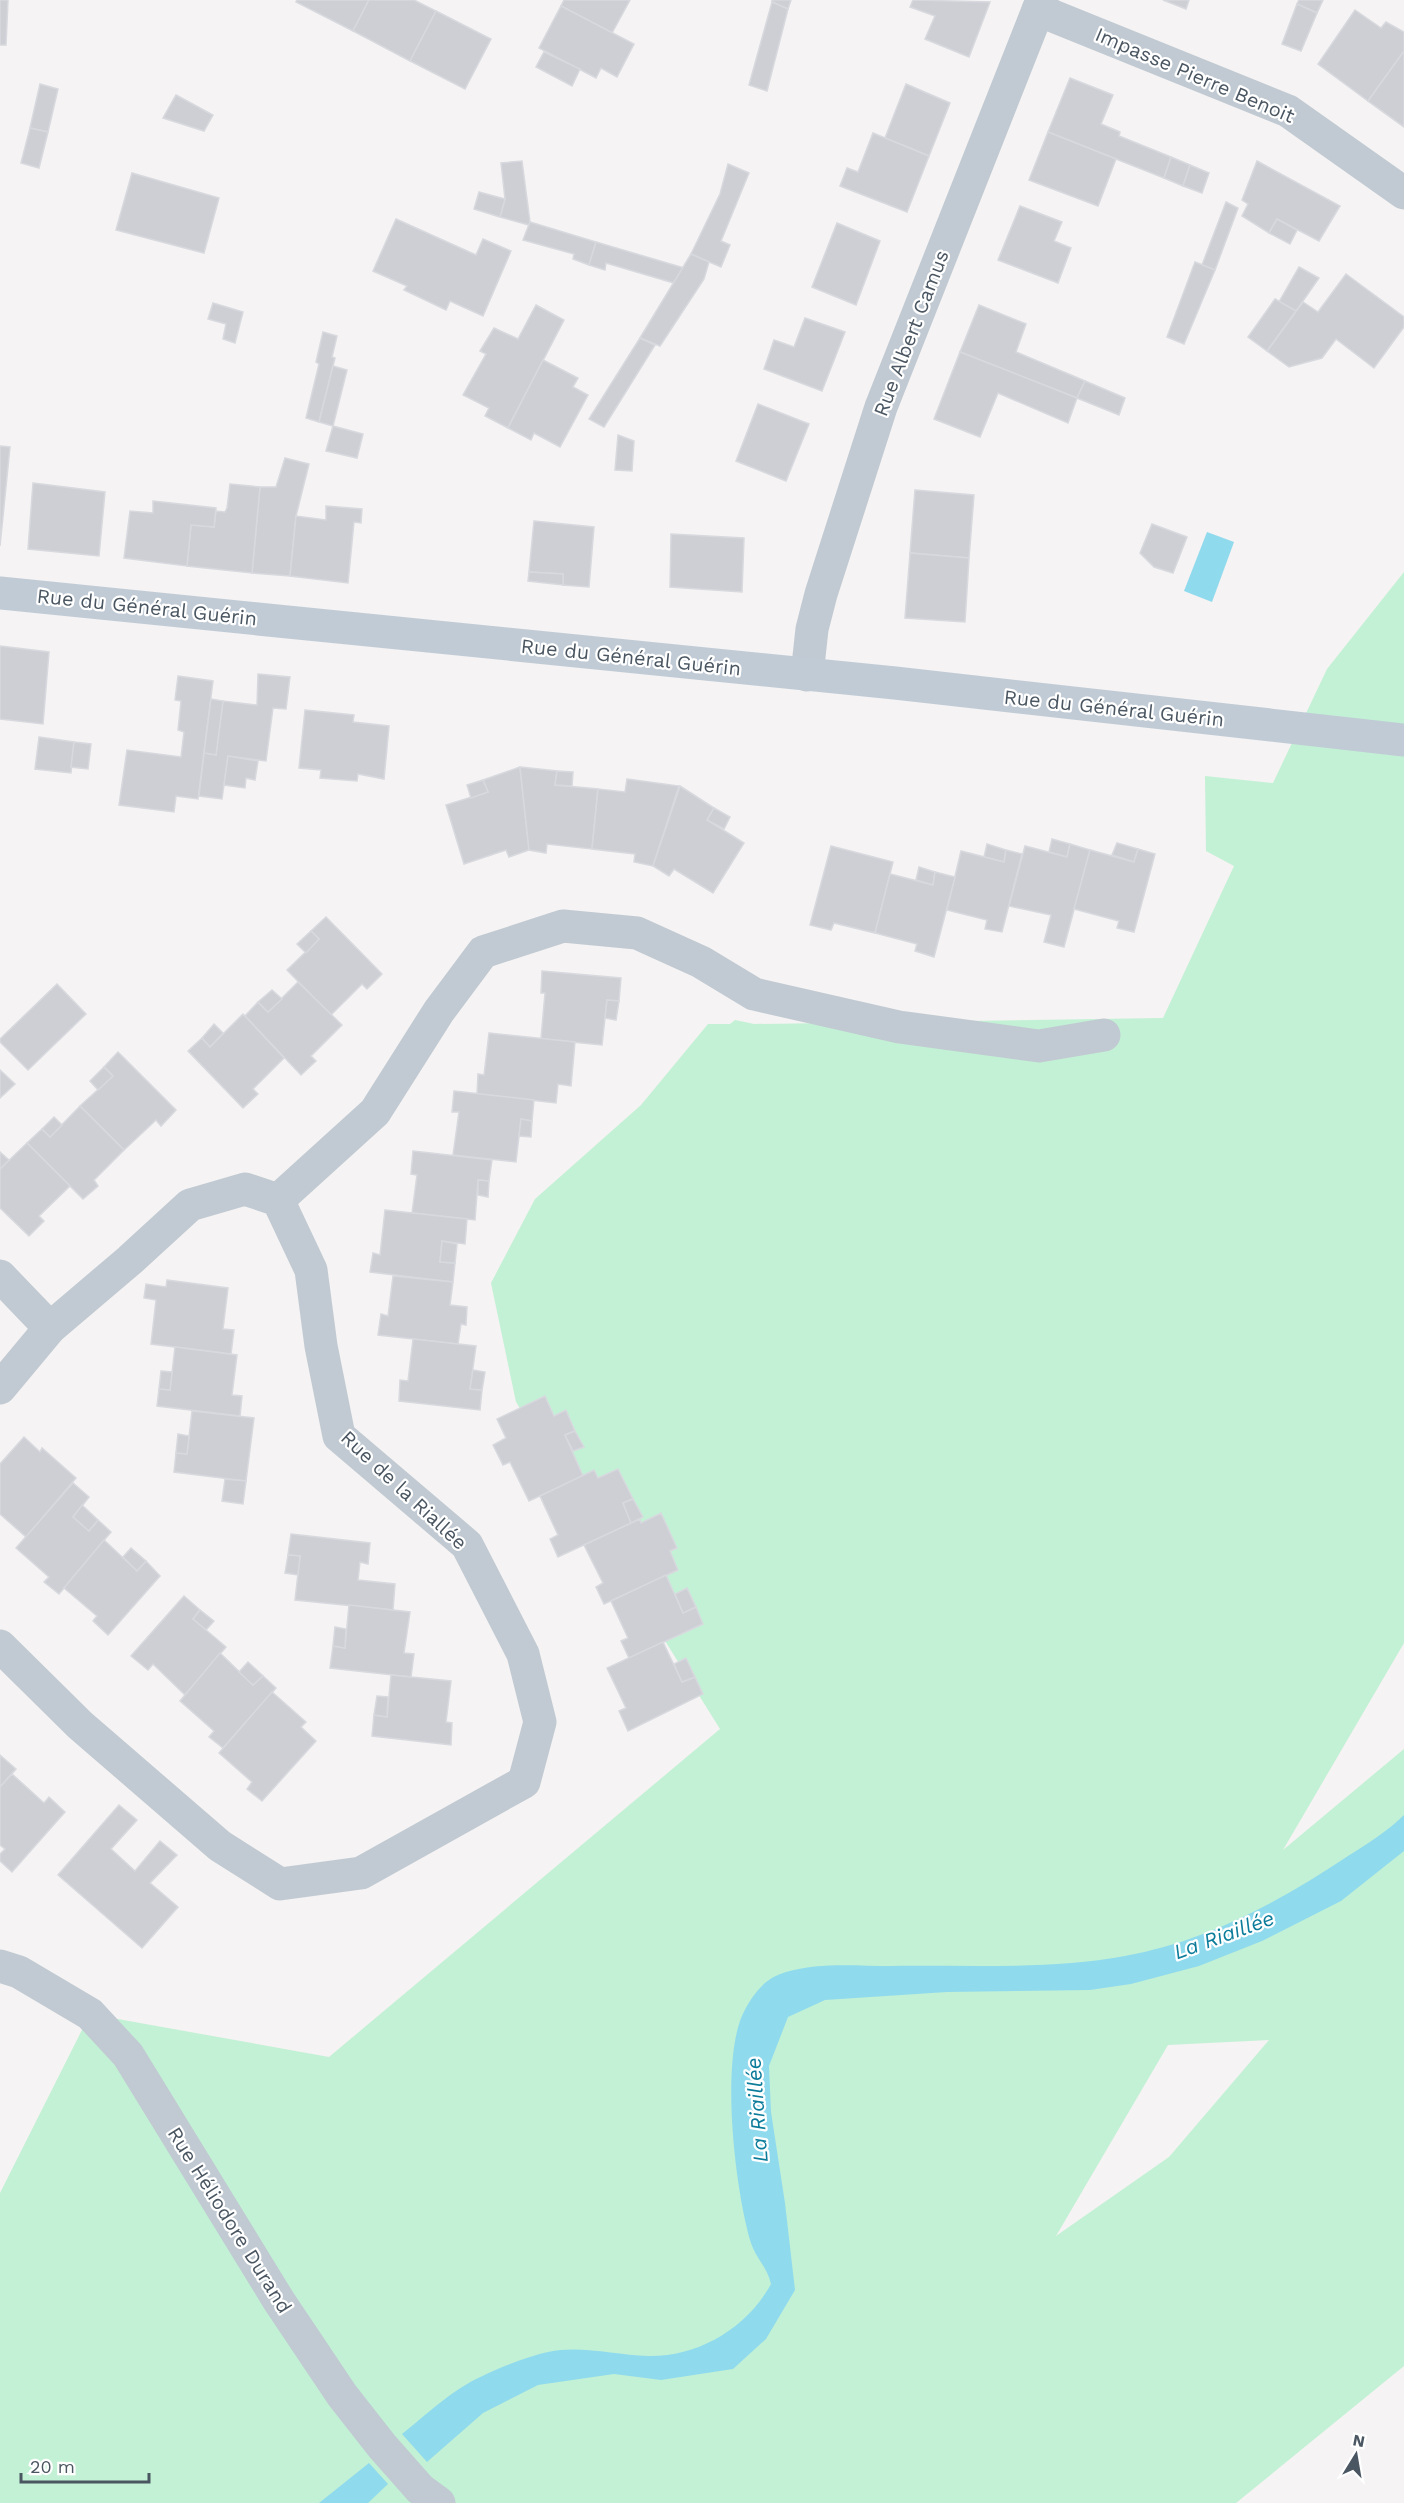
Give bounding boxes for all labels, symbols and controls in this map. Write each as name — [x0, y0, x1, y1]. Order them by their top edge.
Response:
street label: Impasse Pierre Benoit — [1092, 22, 1299, 128]
street label: Rue Albert Camus — [868, 246, 954, 420]
street label: Rue du Général Guérin — [36, 584, 258, 630]
street label: Rue du Général Guérin — [520, 634, 742, 680]
street label: Rue du Général Guérin — [1003, 685, 1225, 731]
street label: Rue de la Riallée — [336, 1425, 472, 1555]
water label: La Riaillée — [1170, 1905, 1278, 1964]
water label: La Riaillée — [740, 2057, 773, 2163]
street label: Rue Héliodore Durand — [163, 2123, 297, 2317]
north arrow — [1326, 2425, 1386, 2485]
text: N — [1351, 2430, 1366, 2451]
scale bar — [21, 2446, 148, 2484]
text: 20 m — [30, 2456, 75, 2477]

